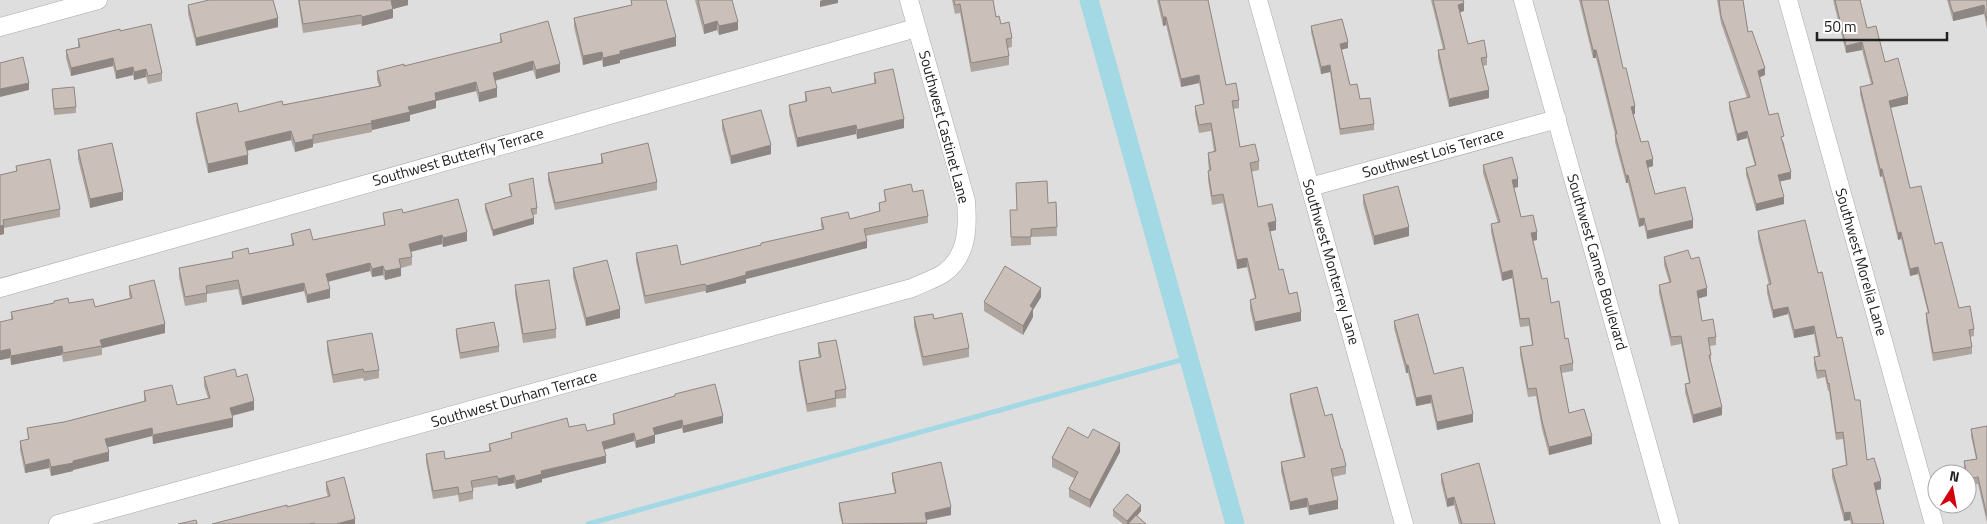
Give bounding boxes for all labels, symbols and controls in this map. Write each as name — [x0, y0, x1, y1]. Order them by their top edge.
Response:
scale bar — [1817, 10, 1947, 42]
text: 50 m — [1824, 15, 1857, 38]
street label: Southwest Castinet Lane — [913, 48, 976, 206]
street label: Southwest Butterfly Terrace — [370, 121, 546, 192]
street label: Southwest Lois Terrace — [1359, 121, 1506, 184]
street label: Southwest Cameo Boulevard — [1561, 171, 1634, 353]
street label: Southwest Monterrey Lane — [1297, 176, 1366, 347]
street label: Southwest Morelia Lane — [1829, 185, 1894, 338]
street label: Southwest Durham Terrace — [428, 364, 600, 433]
north arrow — [1927, 464, 1977, 514]
text: N — [1948, 465, 1961, 487]

